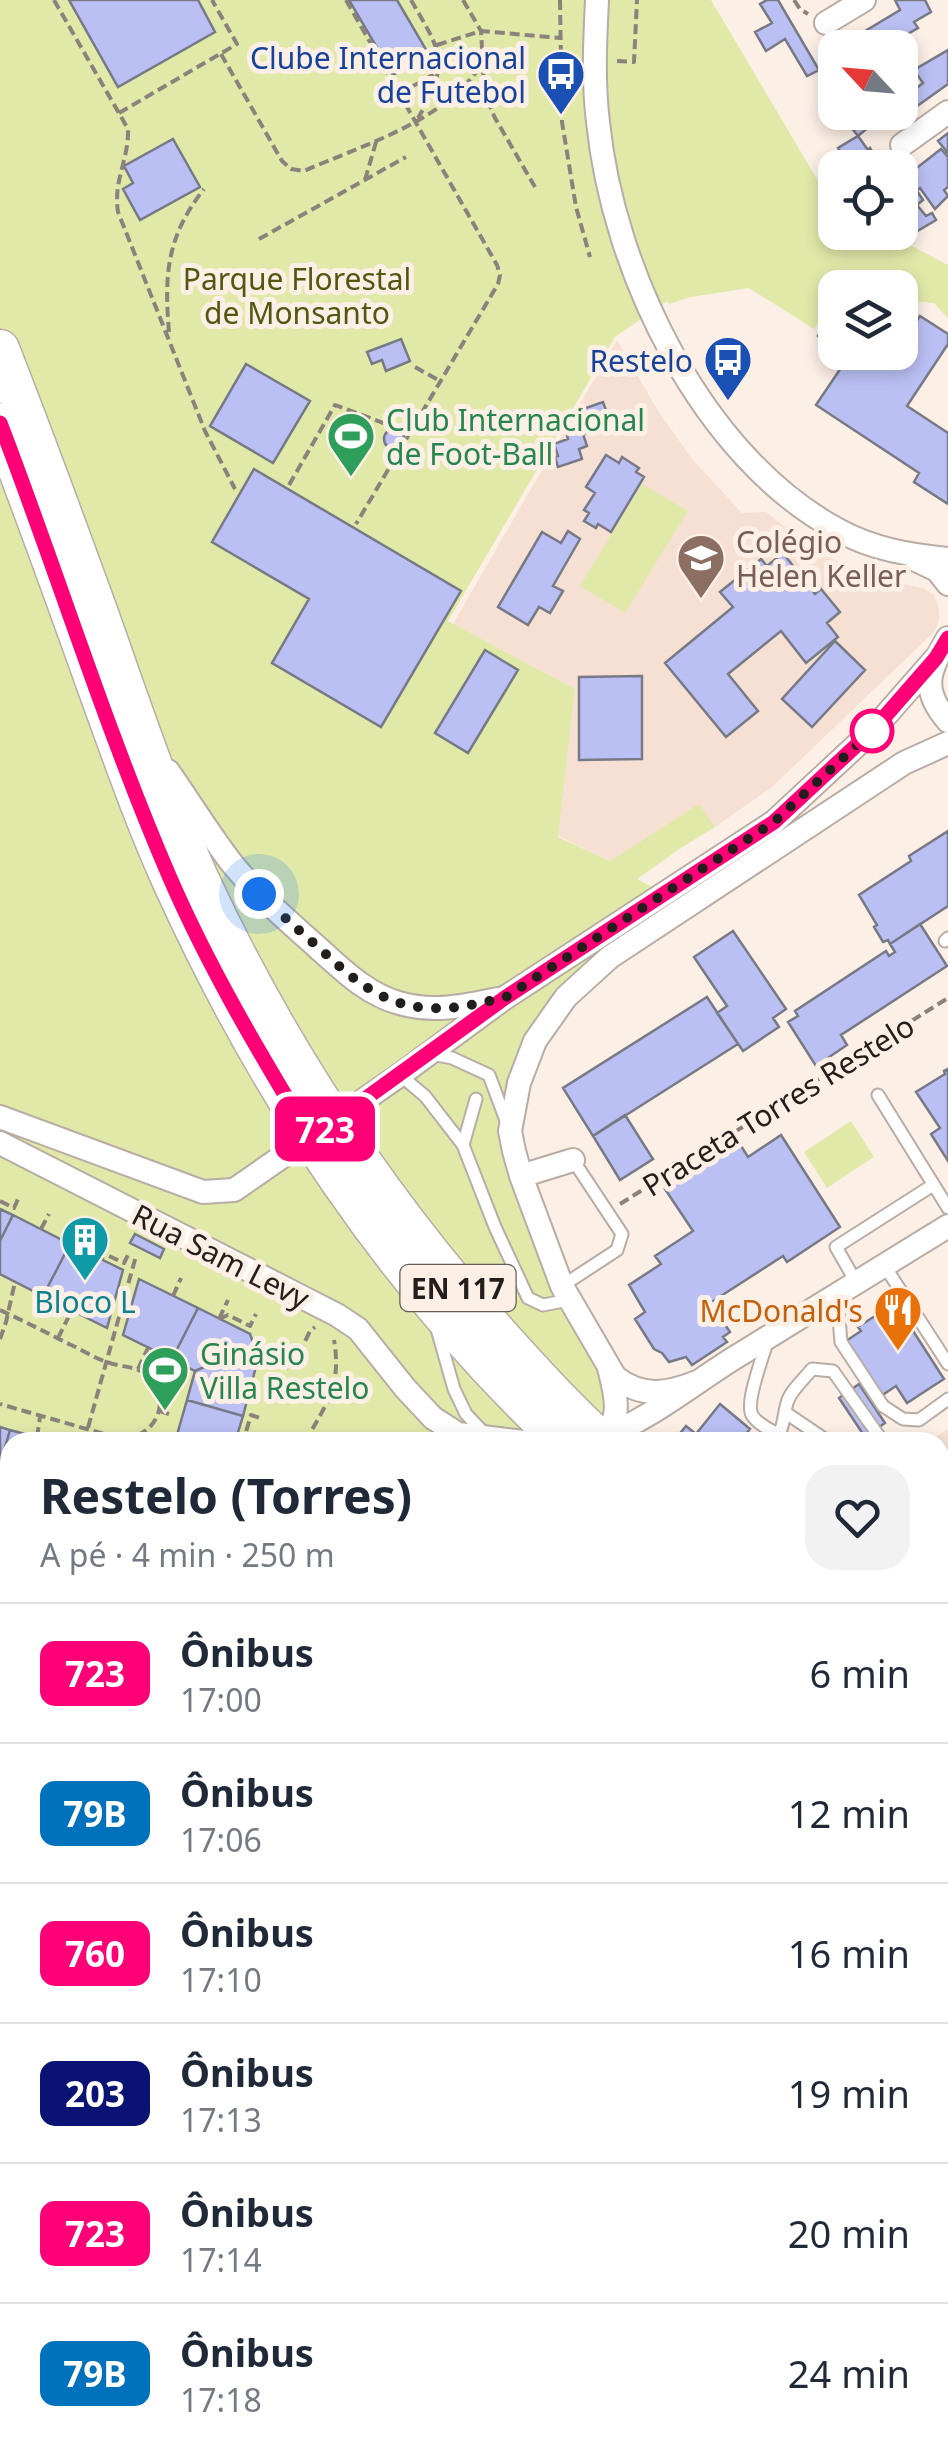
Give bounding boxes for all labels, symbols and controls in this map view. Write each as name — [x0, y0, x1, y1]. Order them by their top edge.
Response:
north arrow — [818, 30, 918, 130]
map controls — [818, 30, 918, 370]
place label: Clube Internacional de Futebol — [250, 37, 526, 112]
bus stop icon: Clube Internacional de Futebol — [535, 48, 587, 116]
button: locate — [818, 150, 918, 250]
park label: Parque Florestal de Monsanto — [183, 258, 411, 333]
button: layers — [818, 270, 918, 370]
bus stop icon: Restelo — [702, 334, 754, 402]
place label: Restelo — [589, 340, 693, 381]
place label: Club Internacional de Foot-Ball — [386, 399, 645, 474]
sports icon: Club Internacional de Foot-Ball — [325, 410, 377, 478]
place label: Colégio Helen Keller — [736, 521, 906, 596]
school or university icon: Colégio Helen Keller — [675, 532, 727, 600]
unlabelled marker — [851, 710, 893, 752]
your location — [234, 869, 284, 919]
street label: Praceta Torres Restelo — [634, 1005, 922, 1205]
line badge: 723 — [268, 1096, 382, 1162]
text: 723 — [295, 1106, 355, 1153]
street label: Rua Sam Levy — [125, 1194, 317, 1319]
building icon: Bloco L — [59, 1214, 111, 1282]
road number: EN 117 — [400, 1265, 516, 1311]
place label: Bloco L — [34, 1281, 136, 1322]
restaurant icon: McDonald's — [872, 1284, 924, 1352]
place label: McDonald's — [700, 1290, 863, 1331]
place label: Ginásio Villa Restelo — [200, 1333, 369, 1408]
sports icon: Ginásio Villa Restelo — [139, 1344, 191, 1412]
text: Restelo (Torres) — [40, 1463, 412, 1528]
button: heart — [805, 1465, 910, 1570]
text: A pé · 4 min · 250 m — [40, 1533, 335, 1576]
text: Ônibus — [180, 1626, 314, 1678]
text: 6 min — [810, 1647, 910, 1699]
text: 723 — [65, 1650, 125, 1697]
text: 17:00 — [180, 1678, 262, 1721]
text: Ônibus — [180, 1766, 314, 1818]
text: 12 min — [788, 1787, 910, 1839]
text: 79B — [63, 1790, 127, 1837]
text: 17:06 — [180, 1818, 262, 1861]
text: Ônibus — [180, 1906, 314, 1958]
text: 16 min — [788, 1927, 910, 1979]
text: 760 — [65, 1930, 125, 1977]
text: 17:10 — [180, 1958, 262, 2001]
text: Ônibus — [180, 2046, 314, 2098]
text: 19 min — [788, 2067, 910, 2119]
text: 203 — [65, 2070, 125, 2117]
text: 17:13 — [180, 2098, 262, 2141]
text: Ônibus — [180, 2186, 314, 2238]
text: 20 min — [788, 2207, 910, 2259]
text: 723 — [65, 2210, 125, 2257]
text: 17:14 — [180, 2238, 262, 2281]
text: Ônibus — [180, 2326, 314, 2378]
text: 24 min — [788, 2347, 910, 2399]
text: 79B — [63, 2350, 127, 2397]
text: 17:18 — [180, 2378, 262, 2421]

